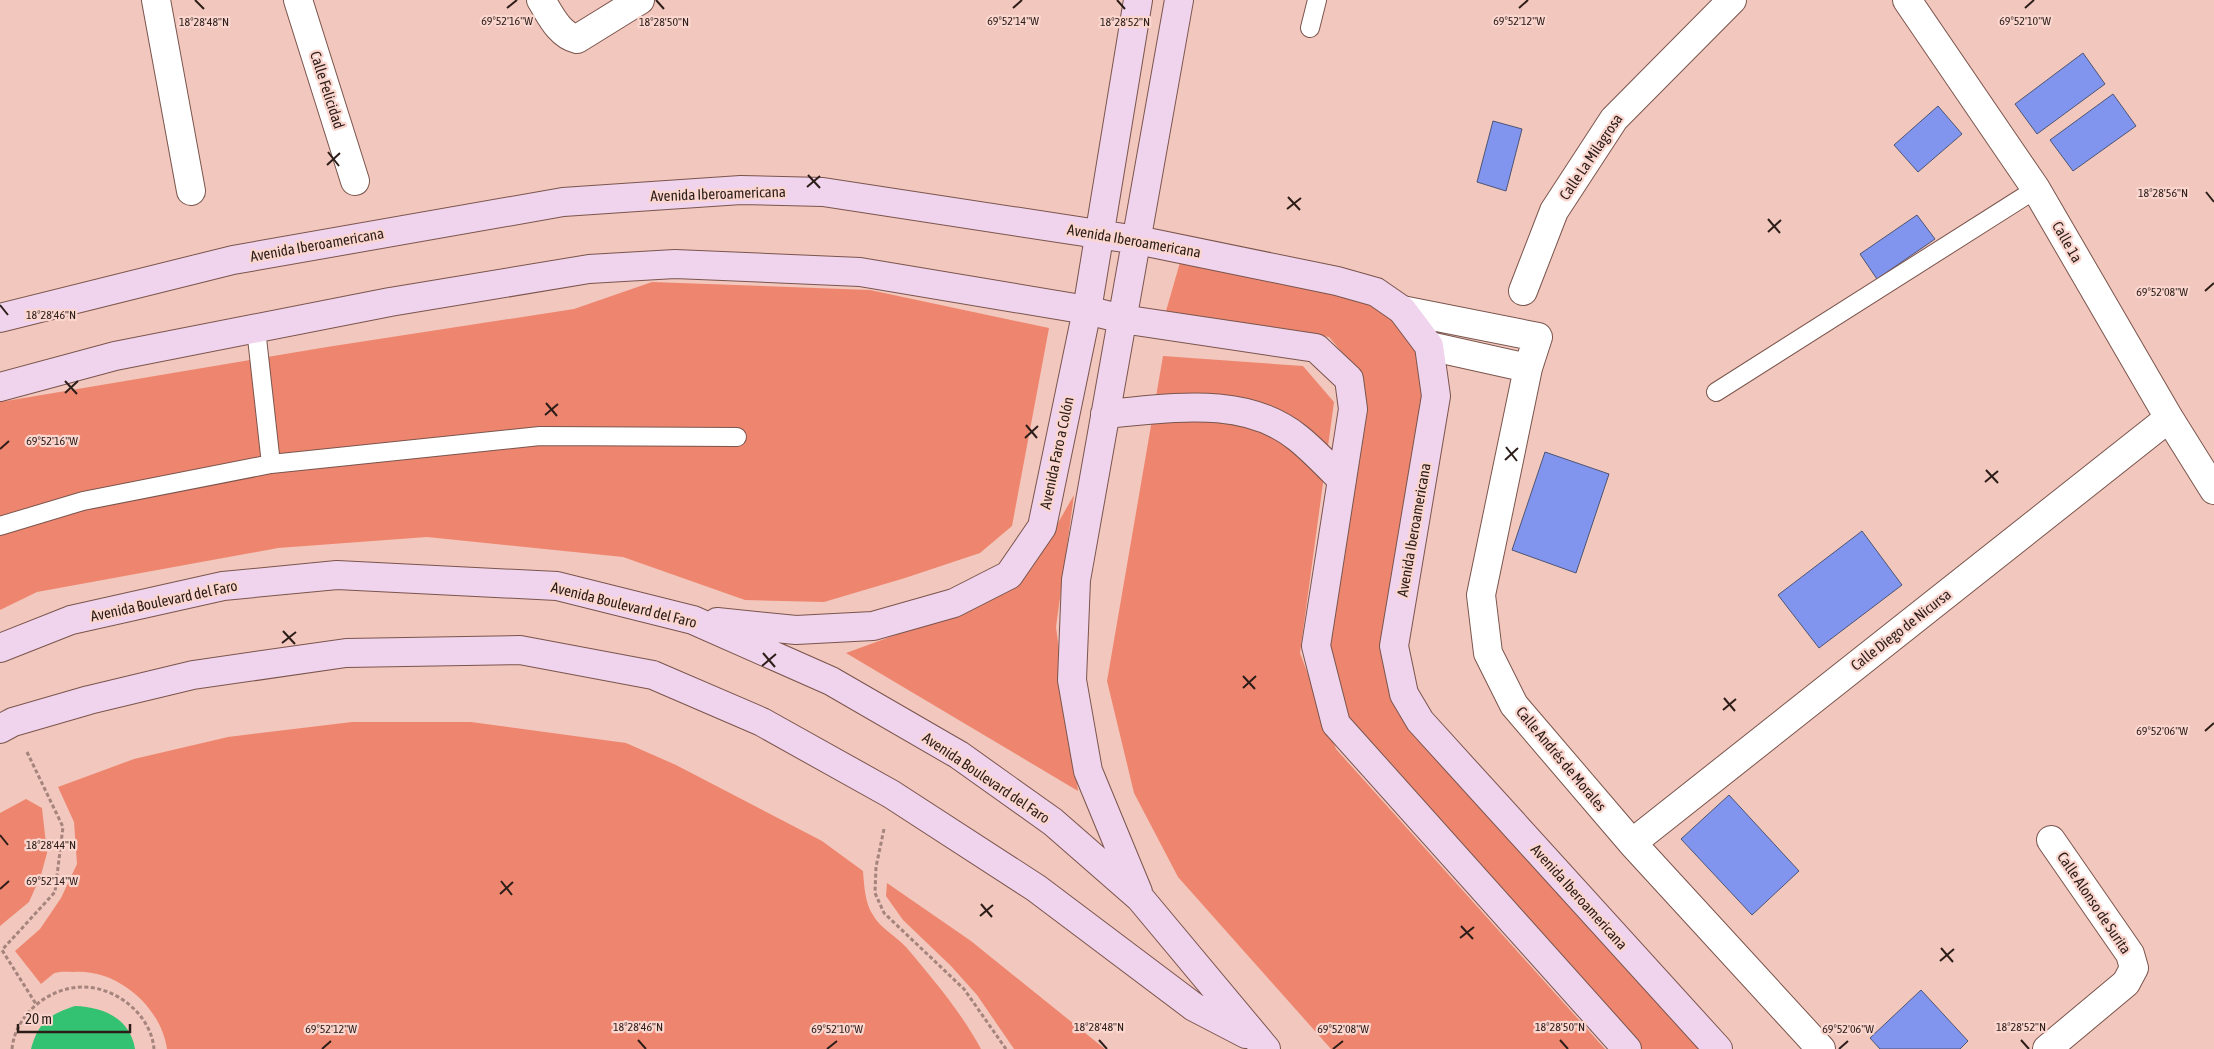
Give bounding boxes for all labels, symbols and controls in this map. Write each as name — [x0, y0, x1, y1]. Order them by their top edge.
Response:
text: 69°52'16"W — [481, 14, 533, 28]
text: 69°52'14"W — [987, 14, 1039, 28]
text: 69°52'12"W — [1493, 14, 1545, 28]
text: 69°52'10"W — [1999, 14, 2051, 28]
text: 18°28'48"N — [179, 15, 229, 29]
text: 18°28'50"N — [639, 15, 689, 29]
text: 18°28'52"N — [1100, 15, 1150, 29]
street label: Calle Felicidad — [307, 49, 348, 131]
street label: Calle La Milagrosa — [1556, 111, 1626, 203]
street label: Avenida Iberoamericana — [650, 183, 786, 204]
text: 18°28'56"N — [2138, 186, 2188, 200]
street label: Calle 1a — [2049, 218, 2086, 265]
street label: Avenida Iberoamericana — [1066, 220, 1202, 261]
street label: Avenida Iberoamericana — [249, 224, 385, 265]
text: 69°52'08"W — [2136, 285, 2188, 299]
text: 18°28'46"N — [26, 308, 76, 322]
street label: Avenida Faro a Colón — [1036, 395, 1077, 511]
text: 69°52'16"W — [26, 434, 78, 448]
street label: Avenida Iberoamericana — [1393, 462, 1434, 598]
street label: Avenida Boulevard del Faro — [89, 577, 239, 624]
street label: Avenida Boulevard del Faro — [549, 578, 699, 631]
street label: Calle Diego de Nicursa — [1847, 585, 1954, 674]
street label: Calle Andrés de Morales — [1513, 703, 1610, 814]
text: 69°52'06"W — [2136, 724, 2188, 738]
street label: Avenida Boulevard del Faro — [919, 729, 1053, 826]
text: 18°28'44"N — [26, 838, 76, 852]
street label: Avenida Iberoamericana — [1528, 841, 1631, 953]
street label: Calle Alonso de Surita — [2054, 849, 2135, 957]
text: 69°52'14"W — [26, 874, 78, 888]
scale bar — [18, 1002, 130, 1034]
text: 20 m — [25, 1010, 52, 1027]
text: 18°28'46"N — [613, 1020, 663, 1034]
text: 18°28'48"N — [1074, 1020, 1124, 1034]
text: 18°28'50"N — [1535, 1020, 1585, 1034]
text: 18°28'52"N — [1996, 1020, 2046, 1034]
text: 69°52'12"W — [305, 1022, 357, 1036]
text: 69°52'10"W — [811, 1022, 863, 1036]
text: 69°52'08"W — [1317, 1022, 1369, 1036]
text: 69°52'06"W — [1822, 1022, 1874, 1036]

